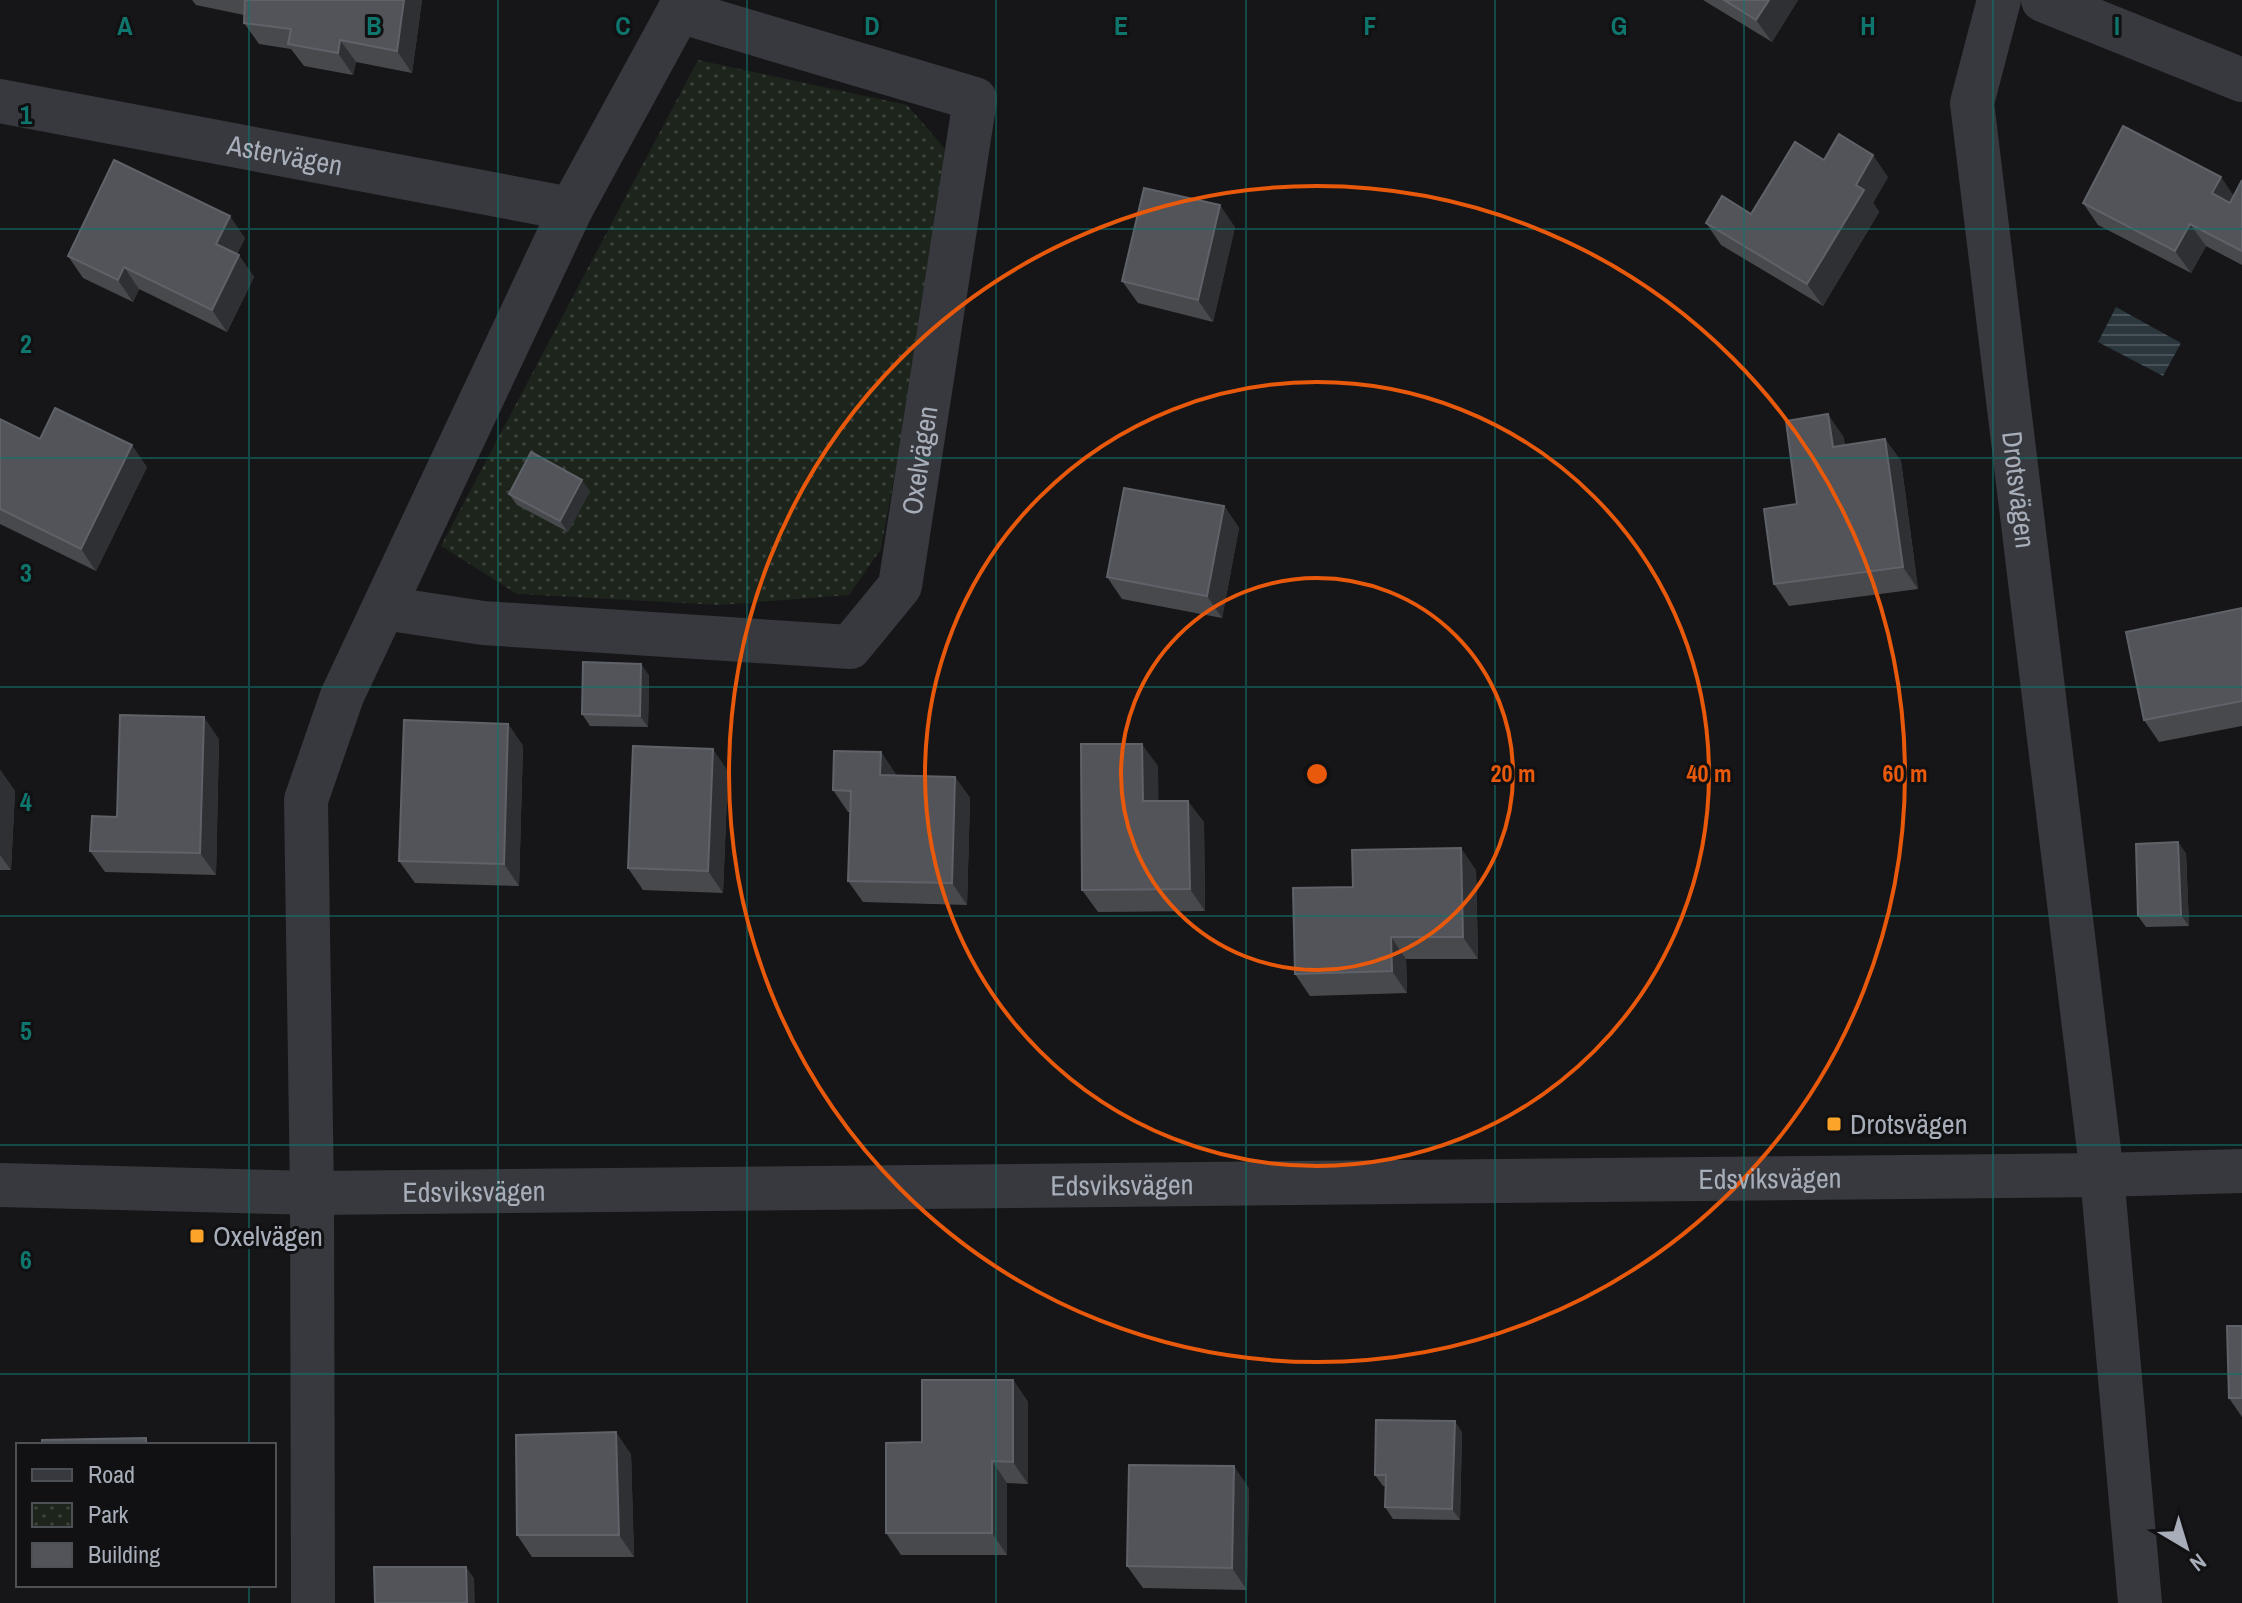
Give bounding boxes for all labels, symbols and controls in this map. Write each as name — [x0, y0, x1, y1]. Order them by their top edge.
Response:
text: A — [117, 8, 133, 43]
text: B — [366, 8, 382, 43]
text: C — [615, 8, 631, 43]
text: D — [864, 8, 880, 43]
text: E — [1114, 8, 1128, 43]
text: F — [1363, 8, 1377, 43]
text: G — [1611, 8, 1627, 43]
text: H — [1860, 8, 1876, 43]
text: I — [2114, 8, 2120, 43]
text: 1 — [20, 97, 32, 132]
street label: Astervägen — [223, 125, 346, 184]
text: 2 — [20, 326, 32, 361]
street label: Oxelvägen — [892, 403, 947, 517]
street label: Drotsvägen — [1993, 429, 2045, 550]
text: 3 — [20, 555, 32, 590]
text: 20 m — [1491, 757, 1535, 789]
text: 40 m — [1687, 757, 1731, 789]
text: 60 m — [1883, 757, 1927, 789]
centre of rings — [1303, 760, 1331, 788]
text: 4 — [20, 784, 32, 819]
text: 5 — [20, 1013, 32, 1048]
place label: Drotsvägen — [1850, 1105, 1967, 1143]
marker: Drotsvägen — [1825, 1115, 1843, 1133]
street label: Edsviksvägen — [1698, 1159, 1842, 1198]
street label: Edsviksvägen — [1050, 1165, 1194, 1205]
street label: Edsviksvägen — [402, 1172, 546, 1211]
place label: Oxelvägen — [213, 1217, 323, 1255]
marker: Oxelvägen — [188, 1227, 206, 1245]
text: 6 — [20, 1242, 32, 1277]
legend — [16, 1443, 276, 1587]
text: Road — [88, 1458, 135, 1490]
text: Park — [88, 1498, 129, 1530]
north arrow — [2146, 1507, 2226, 1587]
text: Building — [88, 1538, 160, 1570]
text: N — [2184, 1547, 2213, 1579]

